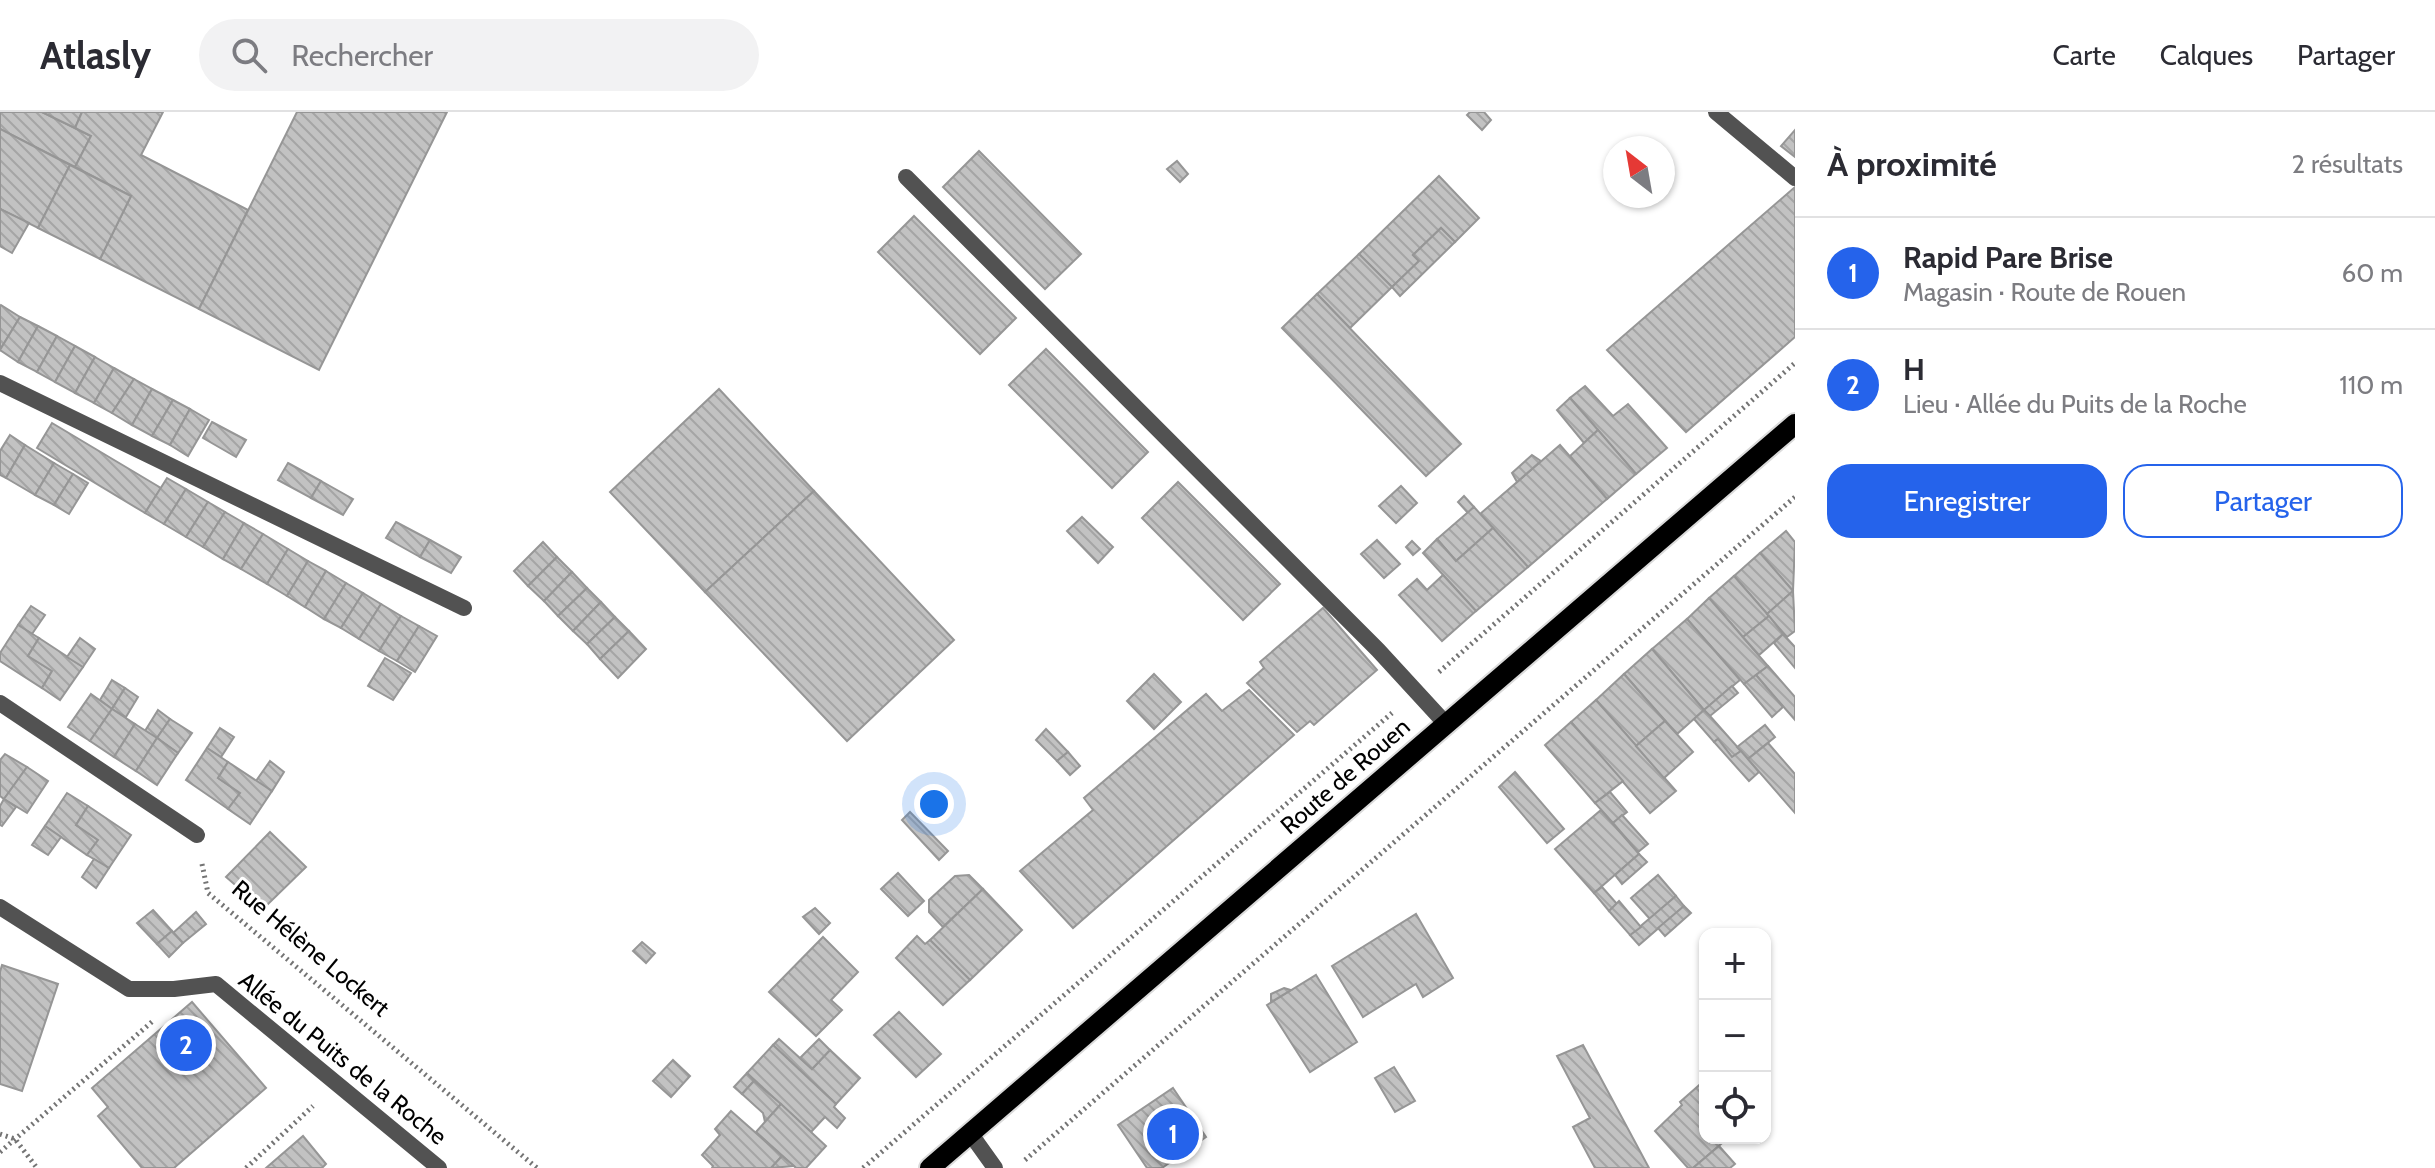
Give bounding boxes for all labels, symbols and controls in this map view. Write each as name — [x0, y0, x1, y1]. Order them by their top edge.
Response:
search box — [199, 19, 759, 91]
text: Atlasly — [40, 32, 151, 79]
icon: search — [227, 33, 271, 77]
text: Rechercher — [291, 37, 433, 74]
text: Carte — [2053, 38, 2116, 72]
text: Calques — [2160, 38, 2253, 72]
text: Partager — [2297, 38, 2395, 72]
north arrow — [1603, 136, 1675, 208]
text: À proximité — [1827, 143, 1997, 185]
text: 2 résultats — [2291, 148, 2403, 180]
text: Rapid Pare Brise — [1903, 239, 2113, 276]
text: 1 — [1848, 257, 1858, 289]
text: 60 m — [2341, 257, 2403, 289]
text: Magasin · Route de Rouen — [1903, 276, 2186, 308]
text: H — [1903, 351, 1925, 388]
text: 2 — [1846, 369, 1860, 401]
text: 110 m — [2339, 369, 2403, 401]
text: Lieu · Allée du Puits de la Roche — [1903, 388, 2247, 420]
button: Enregistrer — [1827, 464, 2107, 538]
button: Partager — [2123, 464, 2403, 538]
street label: Route de Rouen — [1274, 712, 1416, 840]
your location — [914, 784, 954, 824]
street label: Rue Hélène Lockert — [226, 874, 396, 1022]
map controls — [1699, 928, 1771, 1144]
button: + — [1699, 928, 1771, 1000]
street label: Allée du Puits de la Roche — [233, 965, 453, 1151]
button: − — [1699, 1000, 1771, 1072]
pin: 2 — [160, 1015, 212, 1075]
button: locate — [1699, 1072, 1771, 1144]
pin: 1 — [1147, 1104, 1199, 1164]

